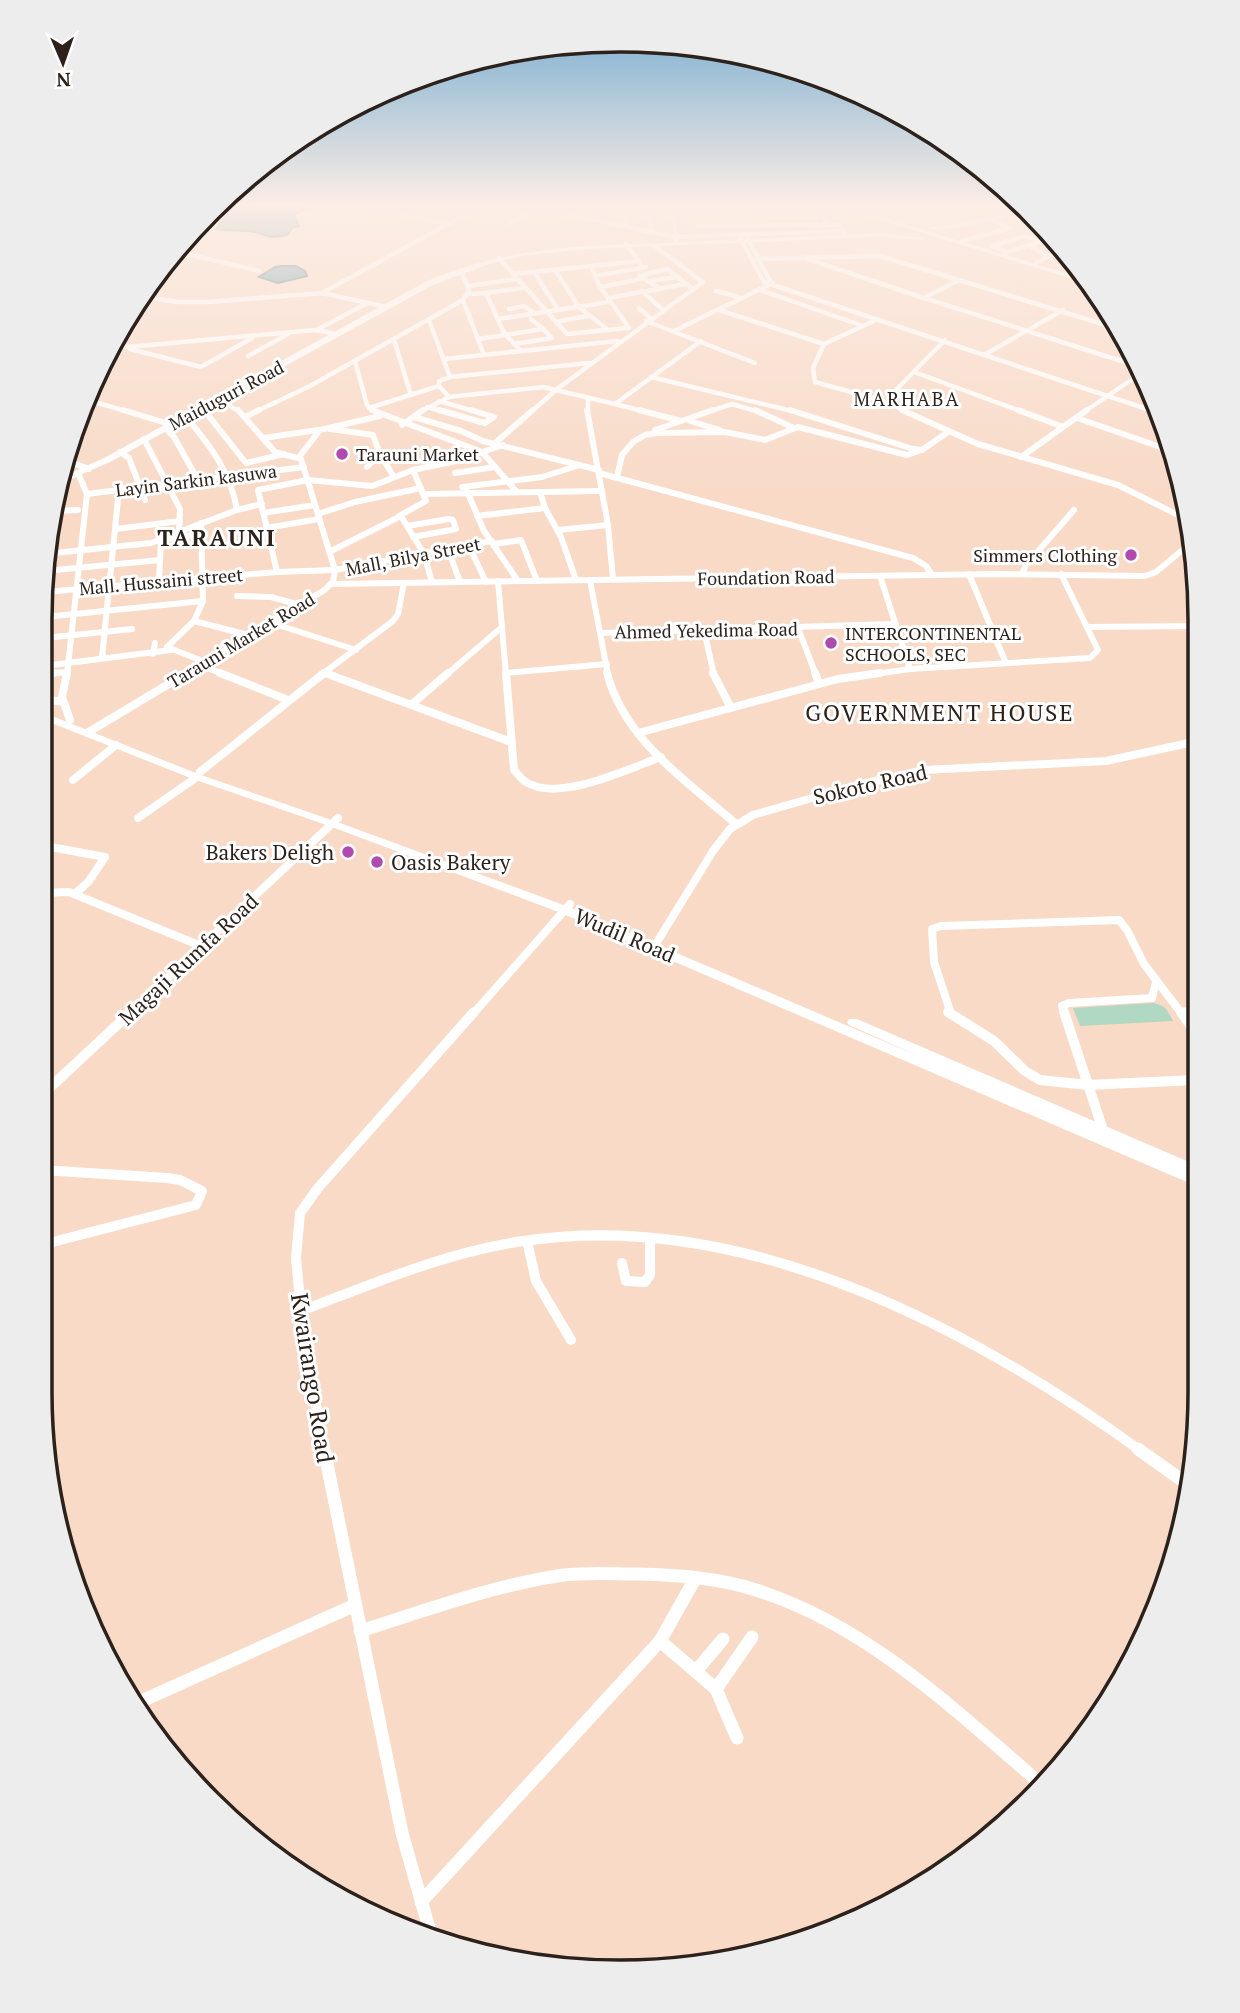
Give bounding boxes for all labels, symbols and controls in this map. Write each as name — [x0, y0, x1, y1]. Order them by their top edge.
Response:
north arrow — [28, 28, 98, 98]
text: N — [55, 68, 71, 93]
street label: Maiduguri Road — [164, 355, 288, 435]
district label: MARHABA — [853, 386, 961, 411]
place label: Tarauni Market — [356, 442, 479, 466]
marker: Tarauni Market — [334, 446, 350, 462]
street label: Layin Sarkin kasuwa — [114, 458, 278, 502]
district label: TARAUNI — [157, 522, 277, 553]
street label: Mall, Bilya Street — [344, 531, 483, 581]
place label: Simmers Clothing — [973, 543, 1118, 567]
marker: Simmers Clothing — [1123, 547, 1139, 563]
street label: Mall. Hussaini street — [78, 562, 244, 600]
street label: Foundation Road — [697, 564, 835, 590]
street label: Tarauni Market Road — [163, 587, 319, 693]
street label: Ahmed Yekedima Road — [614, 616, 798, 644]
place label: INTERCONTINENTAL SCHOOLS, SEC — [845, 621, 1021, 666]
marker: INTERCONTINENTAL SCHOOLS, SEC — [823, 635, 839, 651]
district label: GOVERNMENT HOUSE — [805, 697, 1075, 728]
street label: Sokoto Road — [810, 757, 930, 811]
place label: Bakers Deligh — [206, 838, 334, 866]
marker: Bakers Deligh — [340, 844, 356, 860]
place label: Oasis Bakery — [391, 848, 511, 876]
marker: Oasis Bakery — [369, 854, 385, 870]
street label: Magaji Rumfa Road — [112, 887, 264, 1031]
street label: Wudil Road — [570, 901, 680, 969]
street label: Kwairango Road — [284, 1291, 342, 1465]

